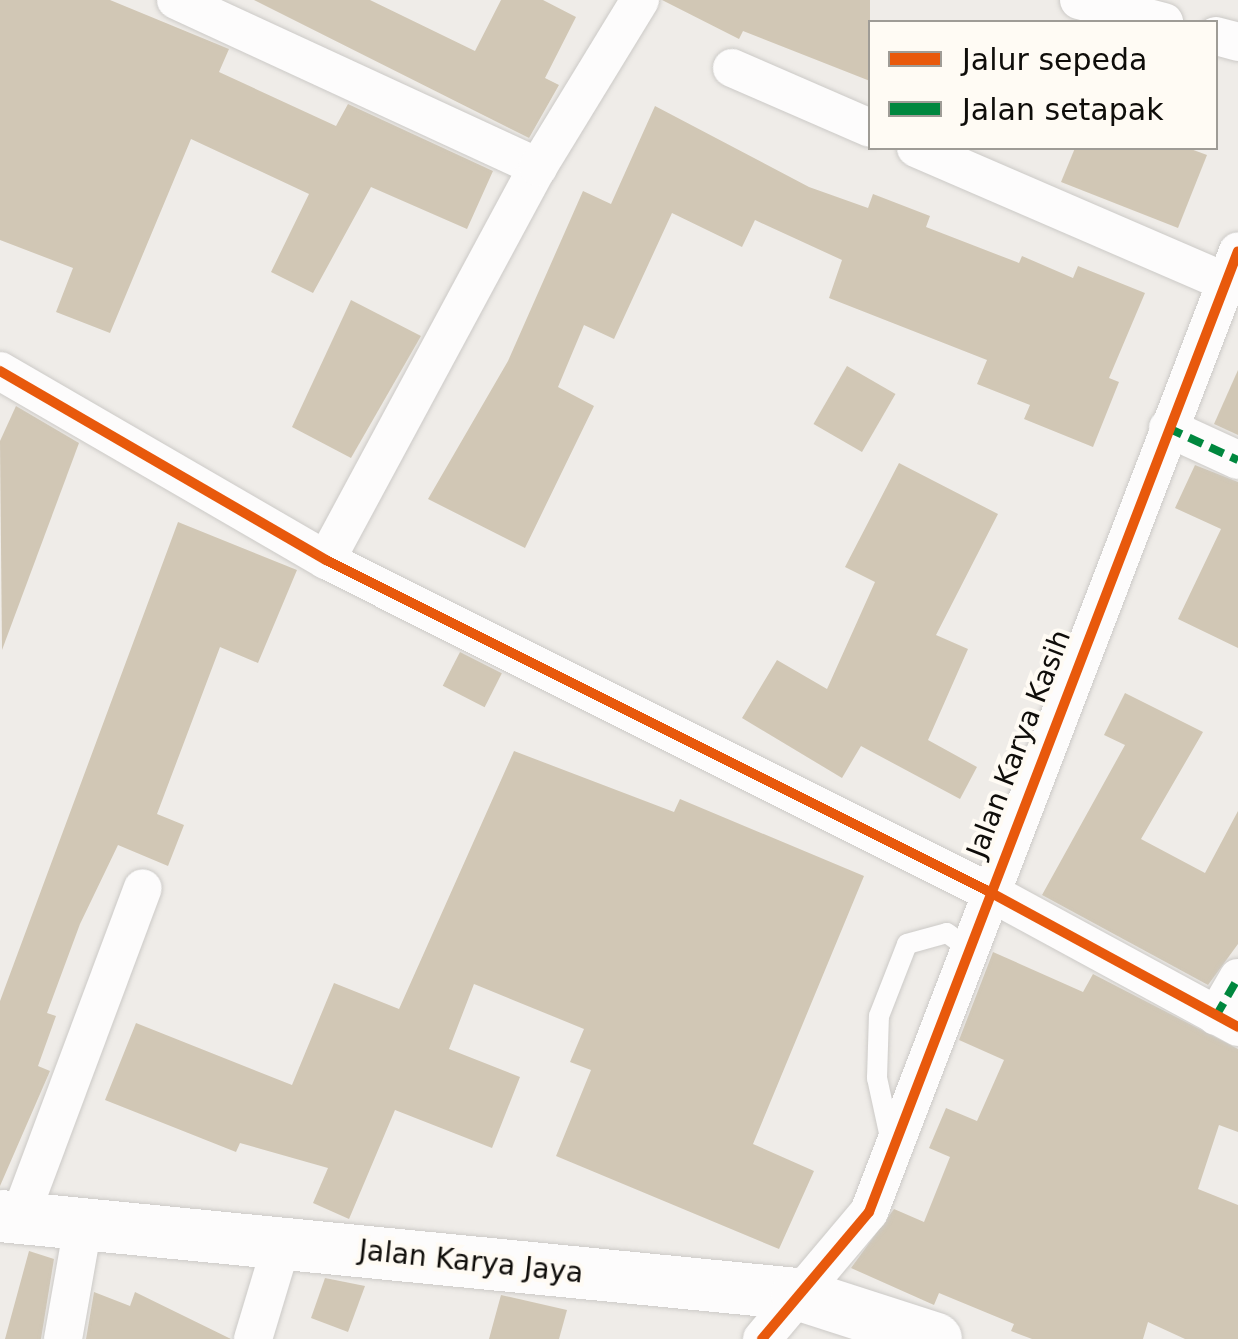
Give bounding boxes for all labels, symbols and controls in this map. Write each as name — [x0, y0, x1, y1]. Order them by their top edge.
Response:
legend — [868, 20, 1218, 150]
text: Jalur sepeda — [962, 42, 1147, 77]
text: Jalan setapak — [962, 92, 1164, 127]
street label: Jalan Karya Kasih — [960, 625, 1078, 863]
street label: Jalan Karya Jaya — [357, 1234, 585, 1290]

